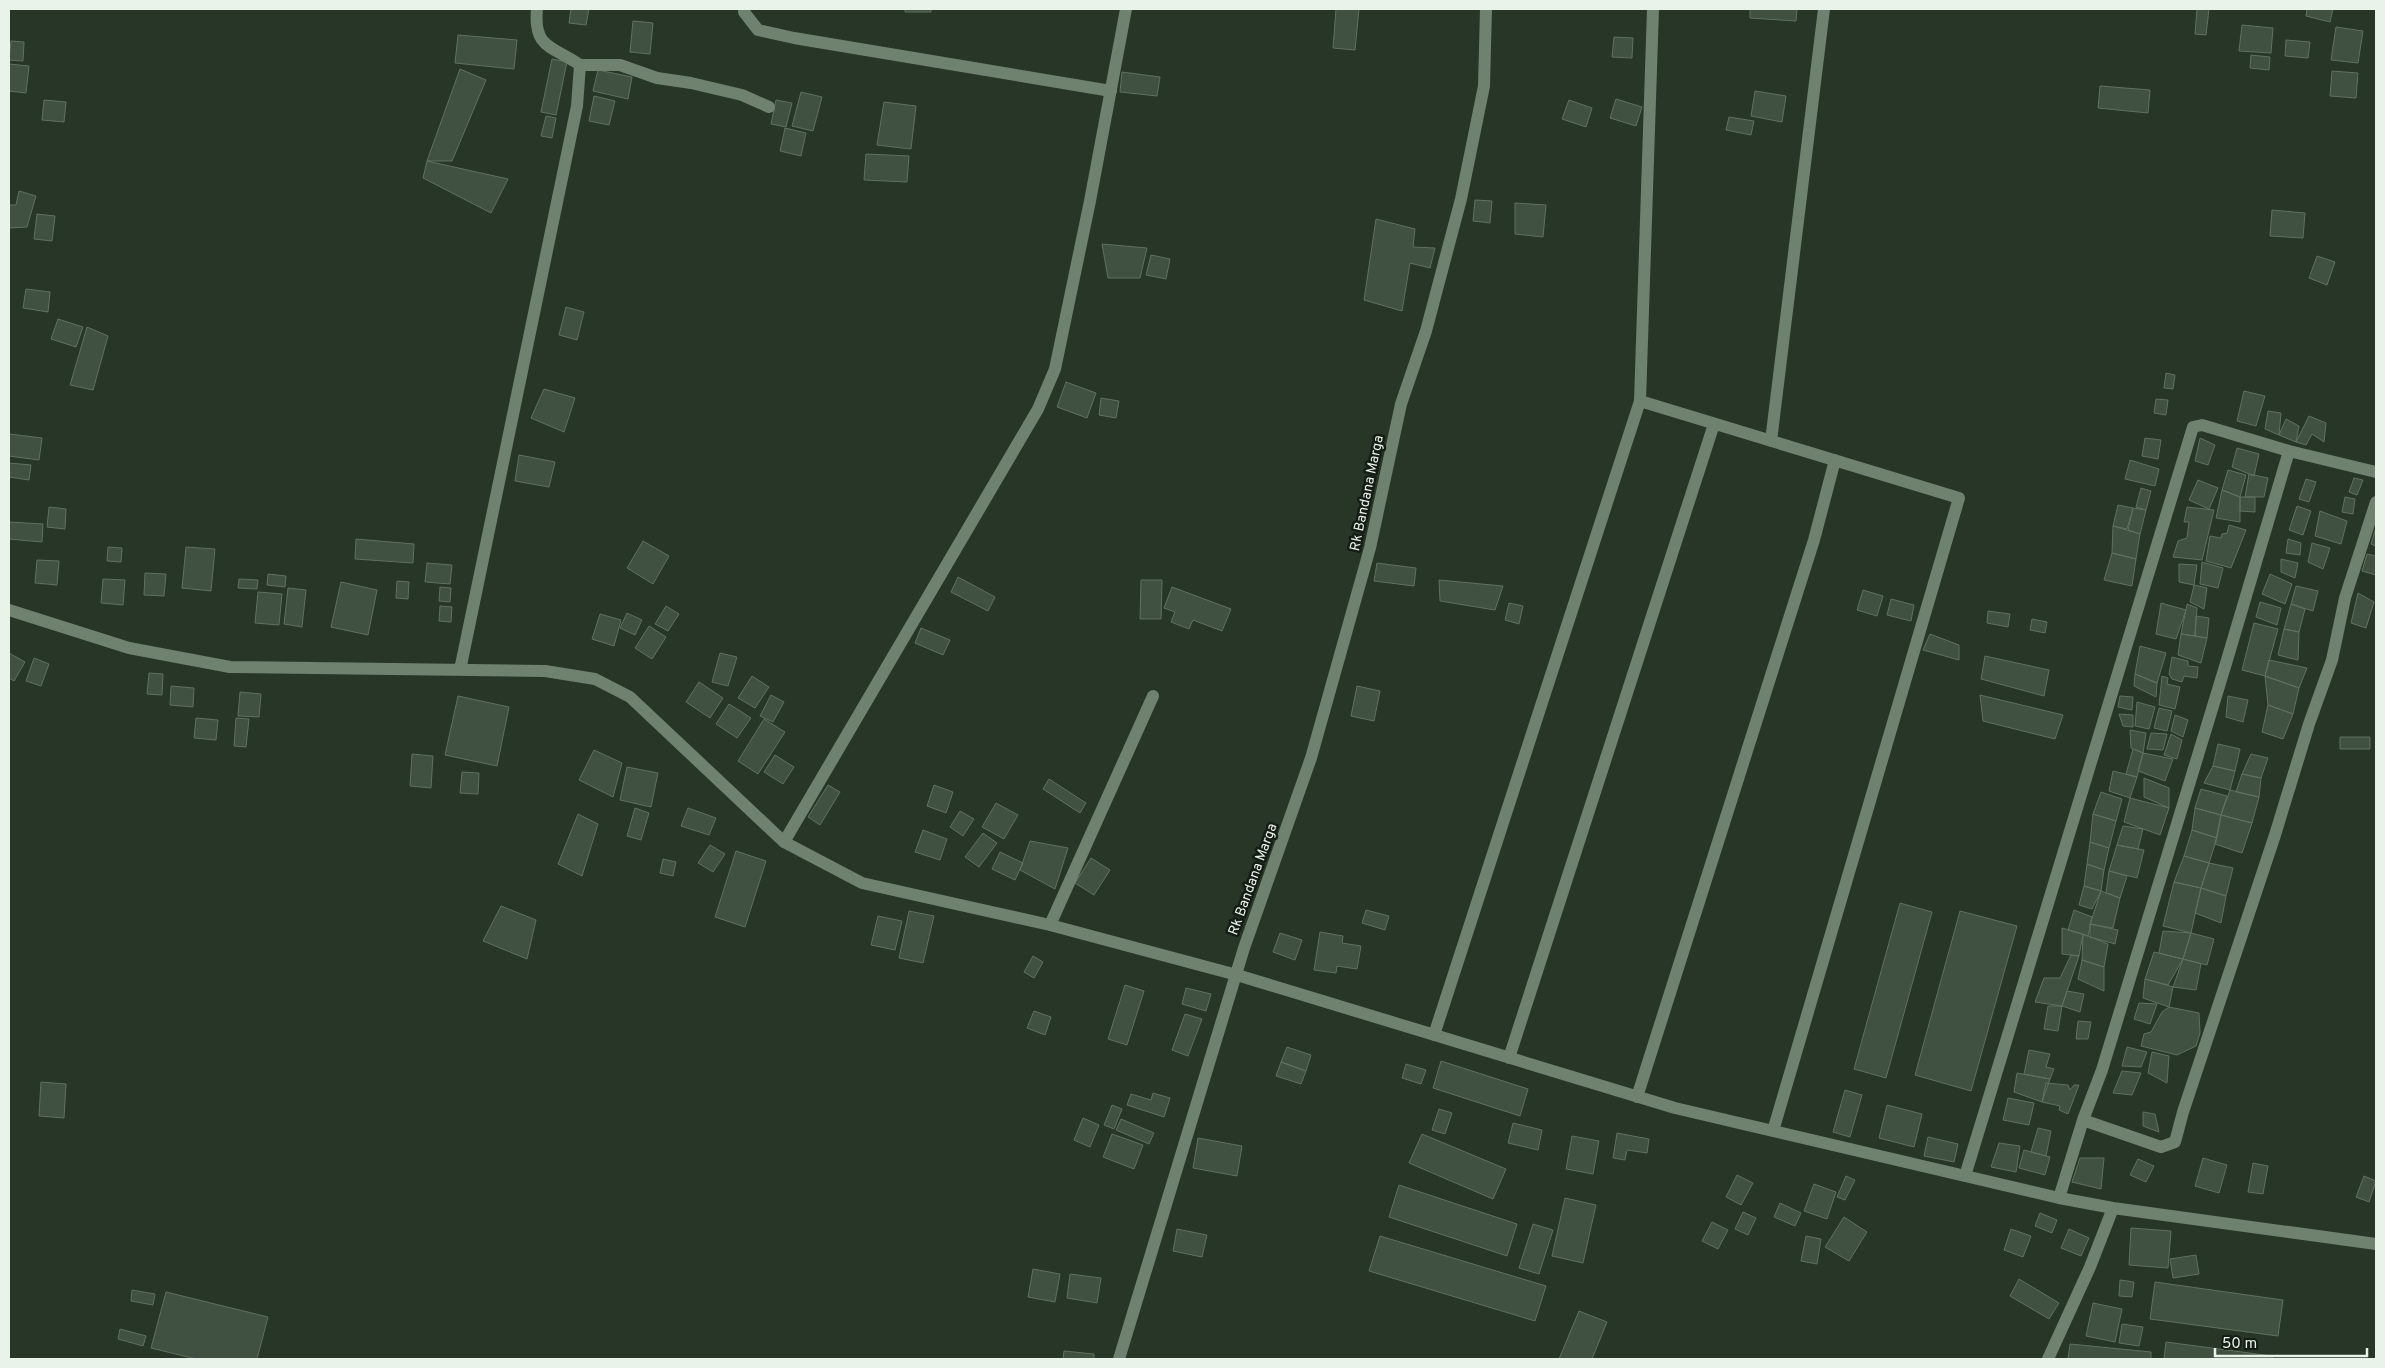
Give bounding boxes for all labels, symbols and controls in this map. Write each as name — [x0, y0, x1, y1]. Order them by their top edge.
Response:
street label: Rk Bandana Marga — [1347, 434, 1388, 553]
street label: Rk Bandana Marga — [1225, 821, 1282, 938]
scale bar — [2215, 1326, 2368, 1358]
text: 50 m — [2222, 1335, 2257, 1354]

